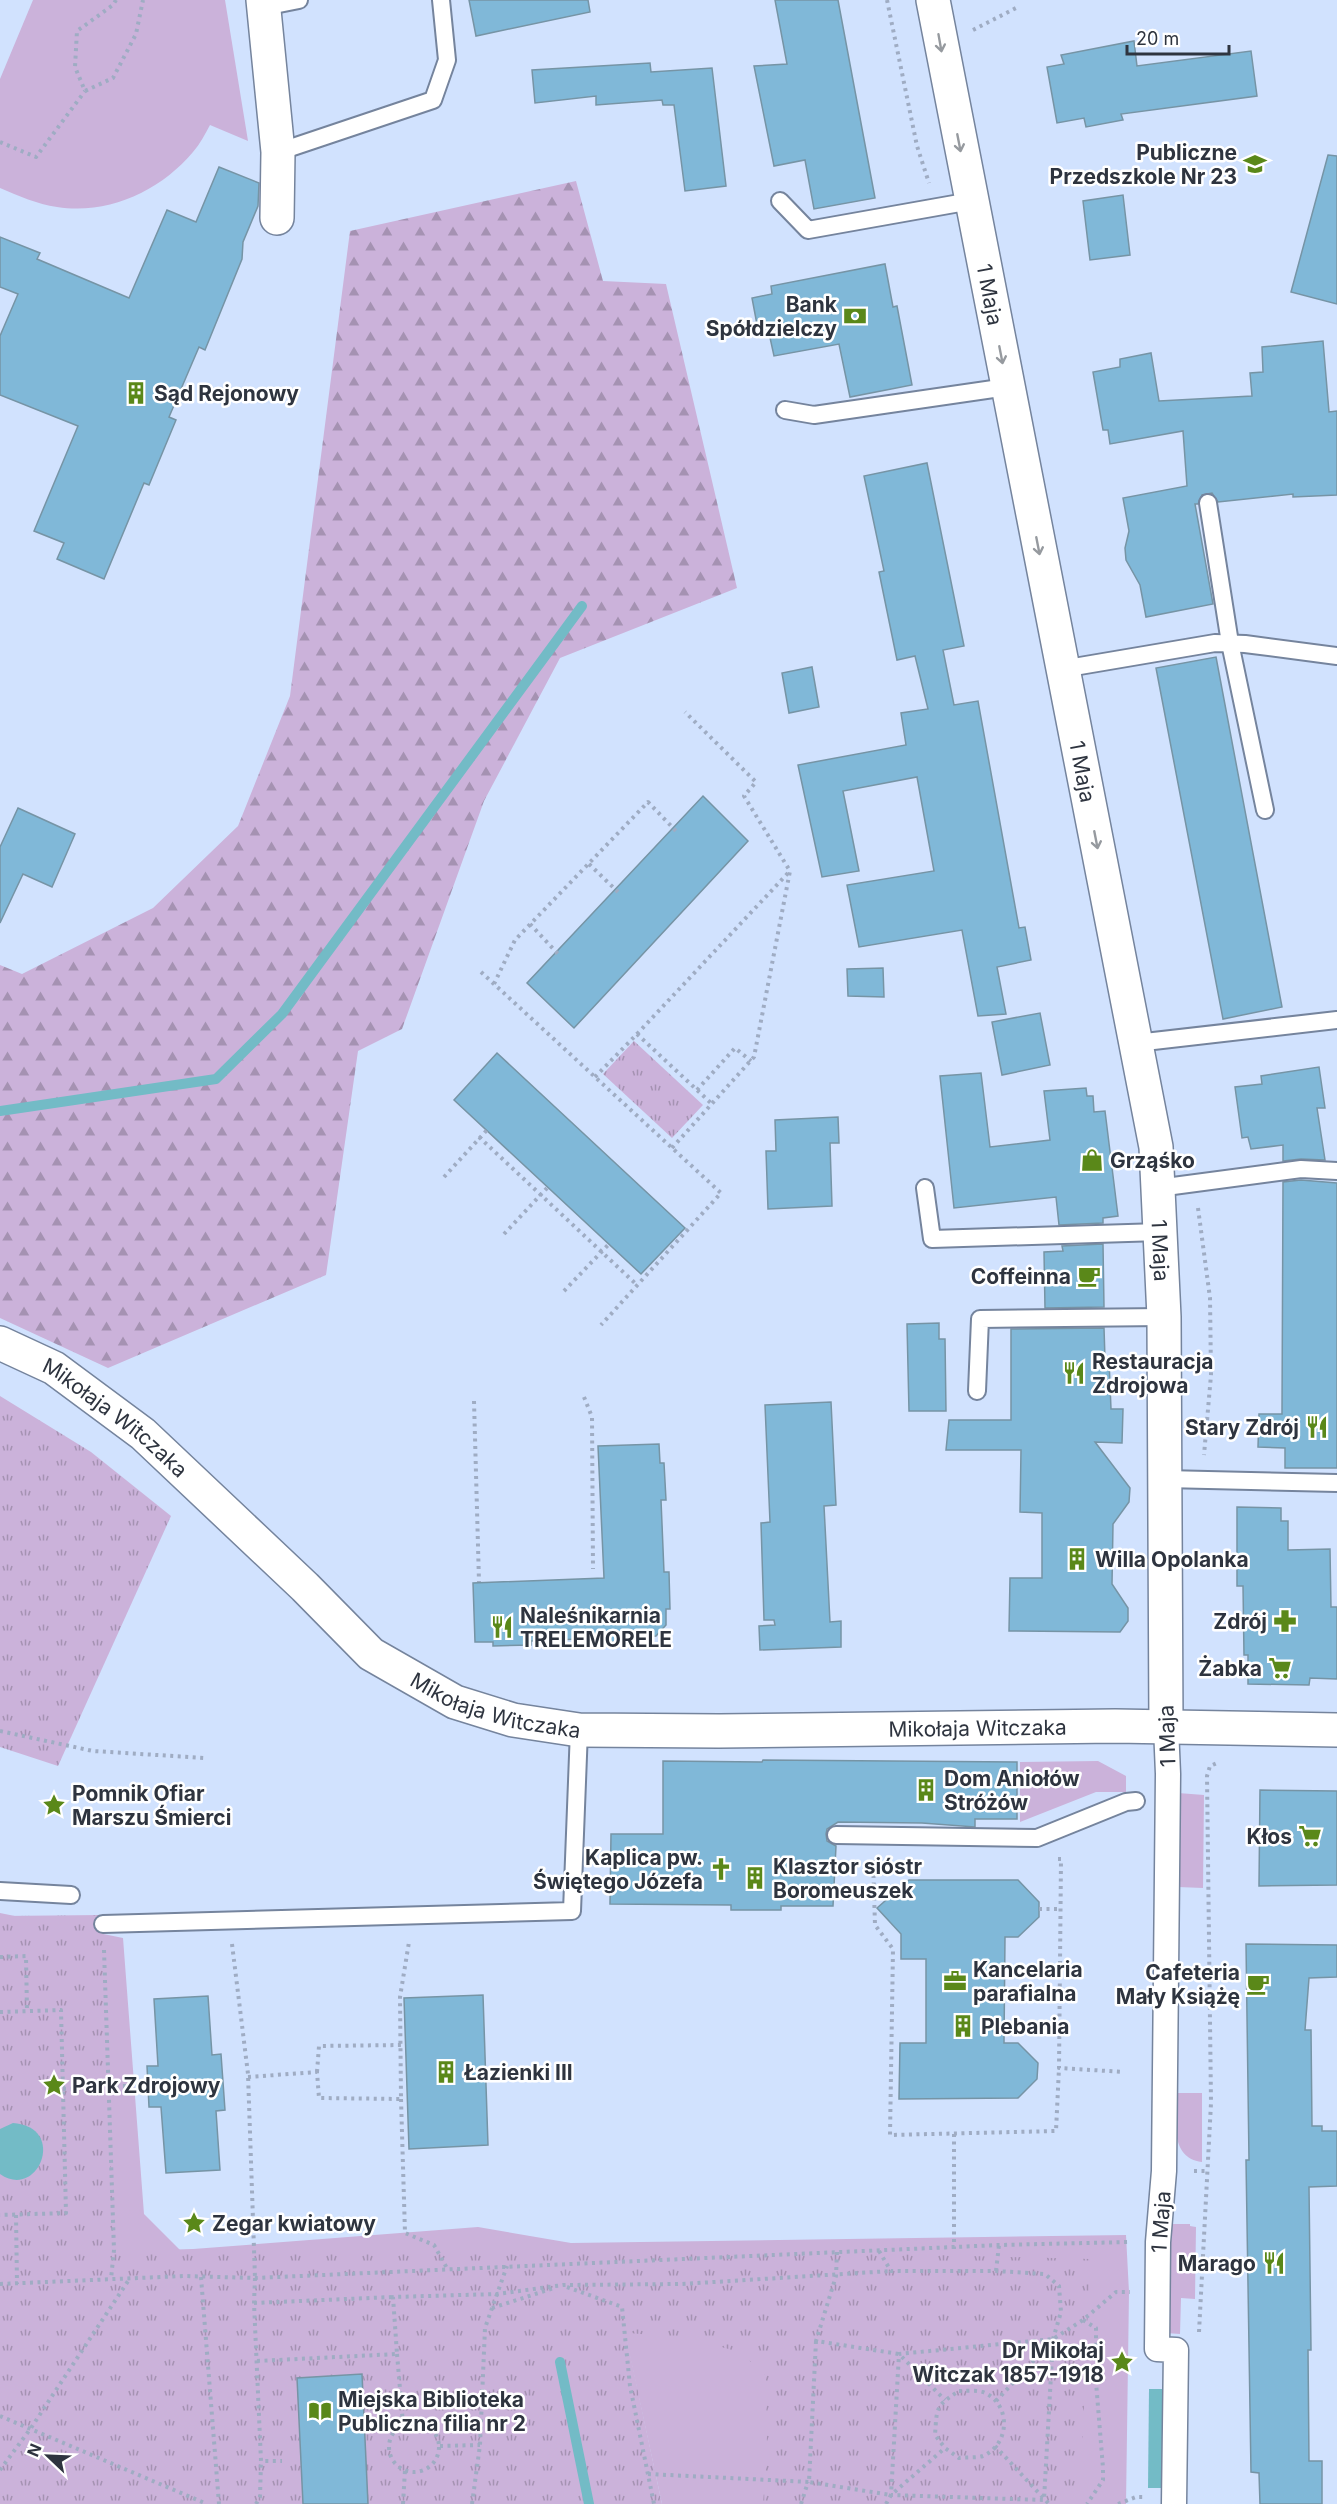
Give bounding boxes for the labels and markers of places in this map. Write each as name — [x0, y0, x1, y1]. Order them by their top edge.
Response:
place label: Publiczne Przedszkole Nr 23 — [1050, 140, 1237, 189]
school or university icon: Publiczne Przedszkole Nr 23 — [1242, 151, 1268, 177]
place label: Bank Spółdzielczy — [706, 292, 838, 341]
bank icon: Bank Spółdzielczy — [842, 303, 868, 329]
building icon: Sąd Rejonowy — [123, 380, 149, 406]
place label: Sąd Rejonowy — [154, 381, 299, 406]
shop icon: Grząśko — [1079, 1147, 1105, 1173]
place label: Grząśko — [1110, 1148, 1195, 1173]
cafe icon: Coffeinna — [1076, 1263, 1102, 1289]
place label: Coffeinna — [971, 1264, 1071, 1289]
place label: Restauracja Zdrojowa — [1092, 1349, 1214, 1398]
restaurant icon: Restauracja Zdrojowa — [1061, 1360, 1087, 1386]
restaurant icon: Stary Zdrój — [1304, 1414, 1330, 1440]
place label: Stary Zdrój — [1185, 1415, 1299, 1440]
building icon: Willa Opolanka — [1064, 1546, 1090, 1572]
place label: Willa Opolanka — [1095, 1547, 1249, 1572]
place label: Naleśnikarnia TRELEMORELE — [520, 1603, 672, 1652]
pharmacy icon: Zdrój — [1272, 1608, 1298, 1634]
place label: Zdrój — [1213, 1609, 1267, 1634]
restaurant icon: Naleśnikarnia TRELEMORELE — [489, 1614, 515, 1640]
place label: Żabka — [1198, 1655, 1262, 1681]
supermarket icon: Żabka — [1267, 1655, 1293, 1681]
place label: Dom Aniołów Stróżów — [944, 1766, 1080, 1815]
building icon: Dom Aniołów Stróżów — [913, 1777, 939, 1803]
place label: Pomnik Ofiar Marszu Śmierci — [72, 1781, 231, 1830]
place icon: Pomnik Ofiar Marszu Śmierci — [41, 1792, 67, 1818]
supermarket icon: Kłos — [1297, 1823, 1323, 1849]
place label: Kłos — [1247, 1824, 1292, 1849]
place label: Kaplica pw. Świętego Józefa — [533, 1845, 703, 1894]
place label: Klasztor sióstr Boromeuszek — [773, 1854, 922, 1903]
church icon: Kaplica pw. Świętego Józefa — [708, 1856, 734, 1882]
building icon: Klasztor sióstr Boromeuszek — [742, 1865, 768, 1891]
place label: Kancelaria parafialna — [973, 1957, 1083, 2006]
place label: Cafeteria Mały Książę — [1116, 1960, 1240, 2009]
office icon: Kancelaria parafialna — [942, 1968, 968, 1994]
cafe icon: Cafeteria Mały Książę — [1245, 1971, 1271, 1997]
building icon: Plebania — [950, 2013, 976, 2039]
place label: Plebania — [981, 2014, 1069, 2039]
building icon: Łazienki III — [433, 2059, 459, 2085]
place label: Łazienki III — [464, 2060, 573, 2085]
place icon: Park Zdrojowy — [41, 2072, 67, 2098]
place label: Park Zdrojowy — [72, 2073, 221, 2098]
place icon: Zegar kwiatowy — [181, 2210, 207, 2236]
place label: Zegar kwiatowy — [212, 2211, 376, 2236]
restaurant icon: Marago — [1261, 2250, 1287, 2276]
place label: Marago — [1178, 2251, 1256, 2276]
place label: Dr Mikołaj Witczak 1857-1918 — [912, 2338, 1104, 2387]
place icon: Dr Mikołaj Witczak 1857-1918 — [1109, 2349, 1135, 2375]
place label: Miejska Biblioteka Publiczna filia nr 2 — [338, 2387, 526, 2436]
library icon: Miejska Biblioteka Publiczna filia nr 2 — [307, 2398, 333, 2424]

